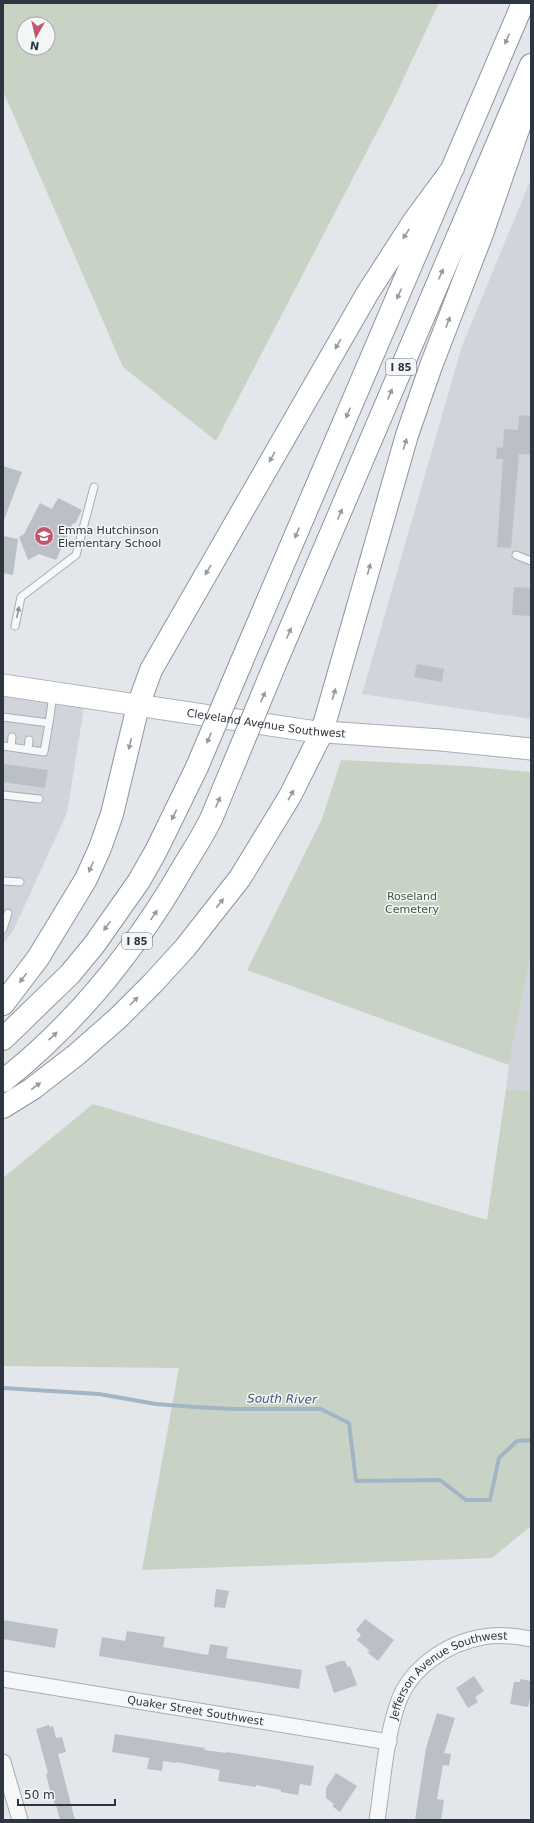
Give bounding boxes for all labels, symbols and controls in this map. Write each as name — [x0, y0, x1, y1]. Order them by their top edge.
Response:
north arrow — [16, 16, 56, 56]
one-way arrow — [504, 33, 510, 45]
text: N — [29, 38, 40, 52]
one-way arrow — [402, 229, 410, 239]
one-way arrow — [438, 269, 444, 280]
one-way arrow — [396, 288, 402, 299]
one-way arrow — [446, 315, 452, 327]
one-way arrow — [334, 338, 341, 350]
road number: I 85 — [386, 359, 416, 375]
one-way arrow — [387, 388, 393, 399]
one-way arrow — [345, 408, 351, 419]
one-way arrow — [402, 438, 408, 450]
one-way arrow — [269, 451, 276, 463]
one-way arrow — [337, 507, 343, 519]
place label: Emma Hutchinson Elementary School — [58, 524, 161, 550]
school or university icon: Emma Hutchinson Elementary School — [33, 525, 55, 547]
one-way arrow — [293, 527, 299, 539]
one-way arrow — [366, 563, 372, 575]
one-way arrow — [205, 564, 212, 576]
one-way arrow — [16, 606, 22, 618]
one-way arrow — [286, 628, 292, 639]
one-way arrow — [331, 688, 337, 700]
one-way arrow — [260, 690, 266, 702]
street label: Cleveland Avenue Southwest — [186, 707, 347, 740]
one-way arrow — [206, 732, 212, 744]
one-way arrow — [126, 737, 132, 750]
one-way arrow — [287, 789, 294, 801]
one-way arrow — [215, 796, 221, 808]
one-way arrow — [171, 809, 178, 820]
one-way arrow — [88, 862, 94, 874]
park label: Roseland Cemetery — [385, 890, 440, 916]
one-way arrow — [215, 898, 224, 909]
one-way arrow — [150, 910, 158, 920]
one-way arrow — [103, 920, 111, 931]
road number: I 85 — [122, 933, 152, 949]
one-way arrow — [19, 973, 27, 983]
one-way arrow — [129, 996, 139, 1006]
one-way arrow — [48, 1031, 58, 1041]
one-way arrow — [30, 1081, 41, 1090]
water label: South River — [247, 1391, 318, 1407]
street label: Jefferson Avenue Southwest — [387, 1629, 508, 1722]
street label: Quaker Street Southwest — [126, 1693, 265, 1729]
scale bar — [18, 1781, 115, 1807]
text: 50 m — [24, 1788, 55, 1802]

